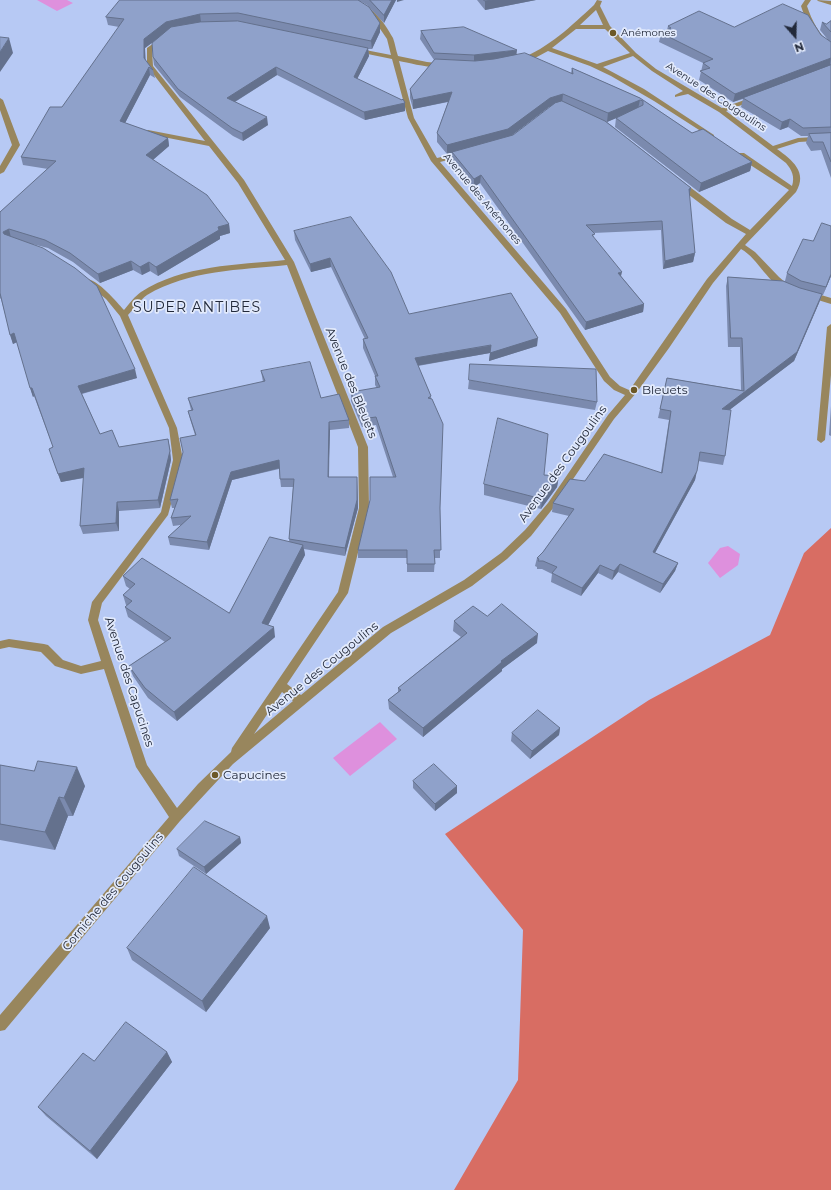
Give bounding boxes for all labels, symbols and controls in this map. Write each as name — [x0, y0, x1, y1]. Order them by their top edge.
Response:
north arrow — [775, 16, 815, 56]
place label: Anémones — [621, 27, 676, 39]
marker: Anémones — [608, 28, 618, 38]
text: N — [793, 39, 806, 55]
street label: Avenue des Cougoulins — [664, 60, 768, 134]
street label: Avenue des Anémones — [440, 151, 524, 247]
district label: SUPER ANTIBES — [133, 300, 261, 316]
street label: Avenue des Bleuets — [322, 325, 380, 441]
place label: Bleuets — [642, 383, 688, 397]
marker: Bleuets — [629, 385, 639, 395]
street label: Avenue des Cougoulins — [516, 403, 610, 525]
street label: Avenue des Capucines — [101, 615, 157, 749]
street label: Avenue des Cougoulins — [263, 619, 381, 719]
place label: Capucines — [223, 768, 286, 782]
marker: Capucines — [210, 770, 220, 780]
street label: Corniche des Cougoulins — [59, 830, 167, 954]

